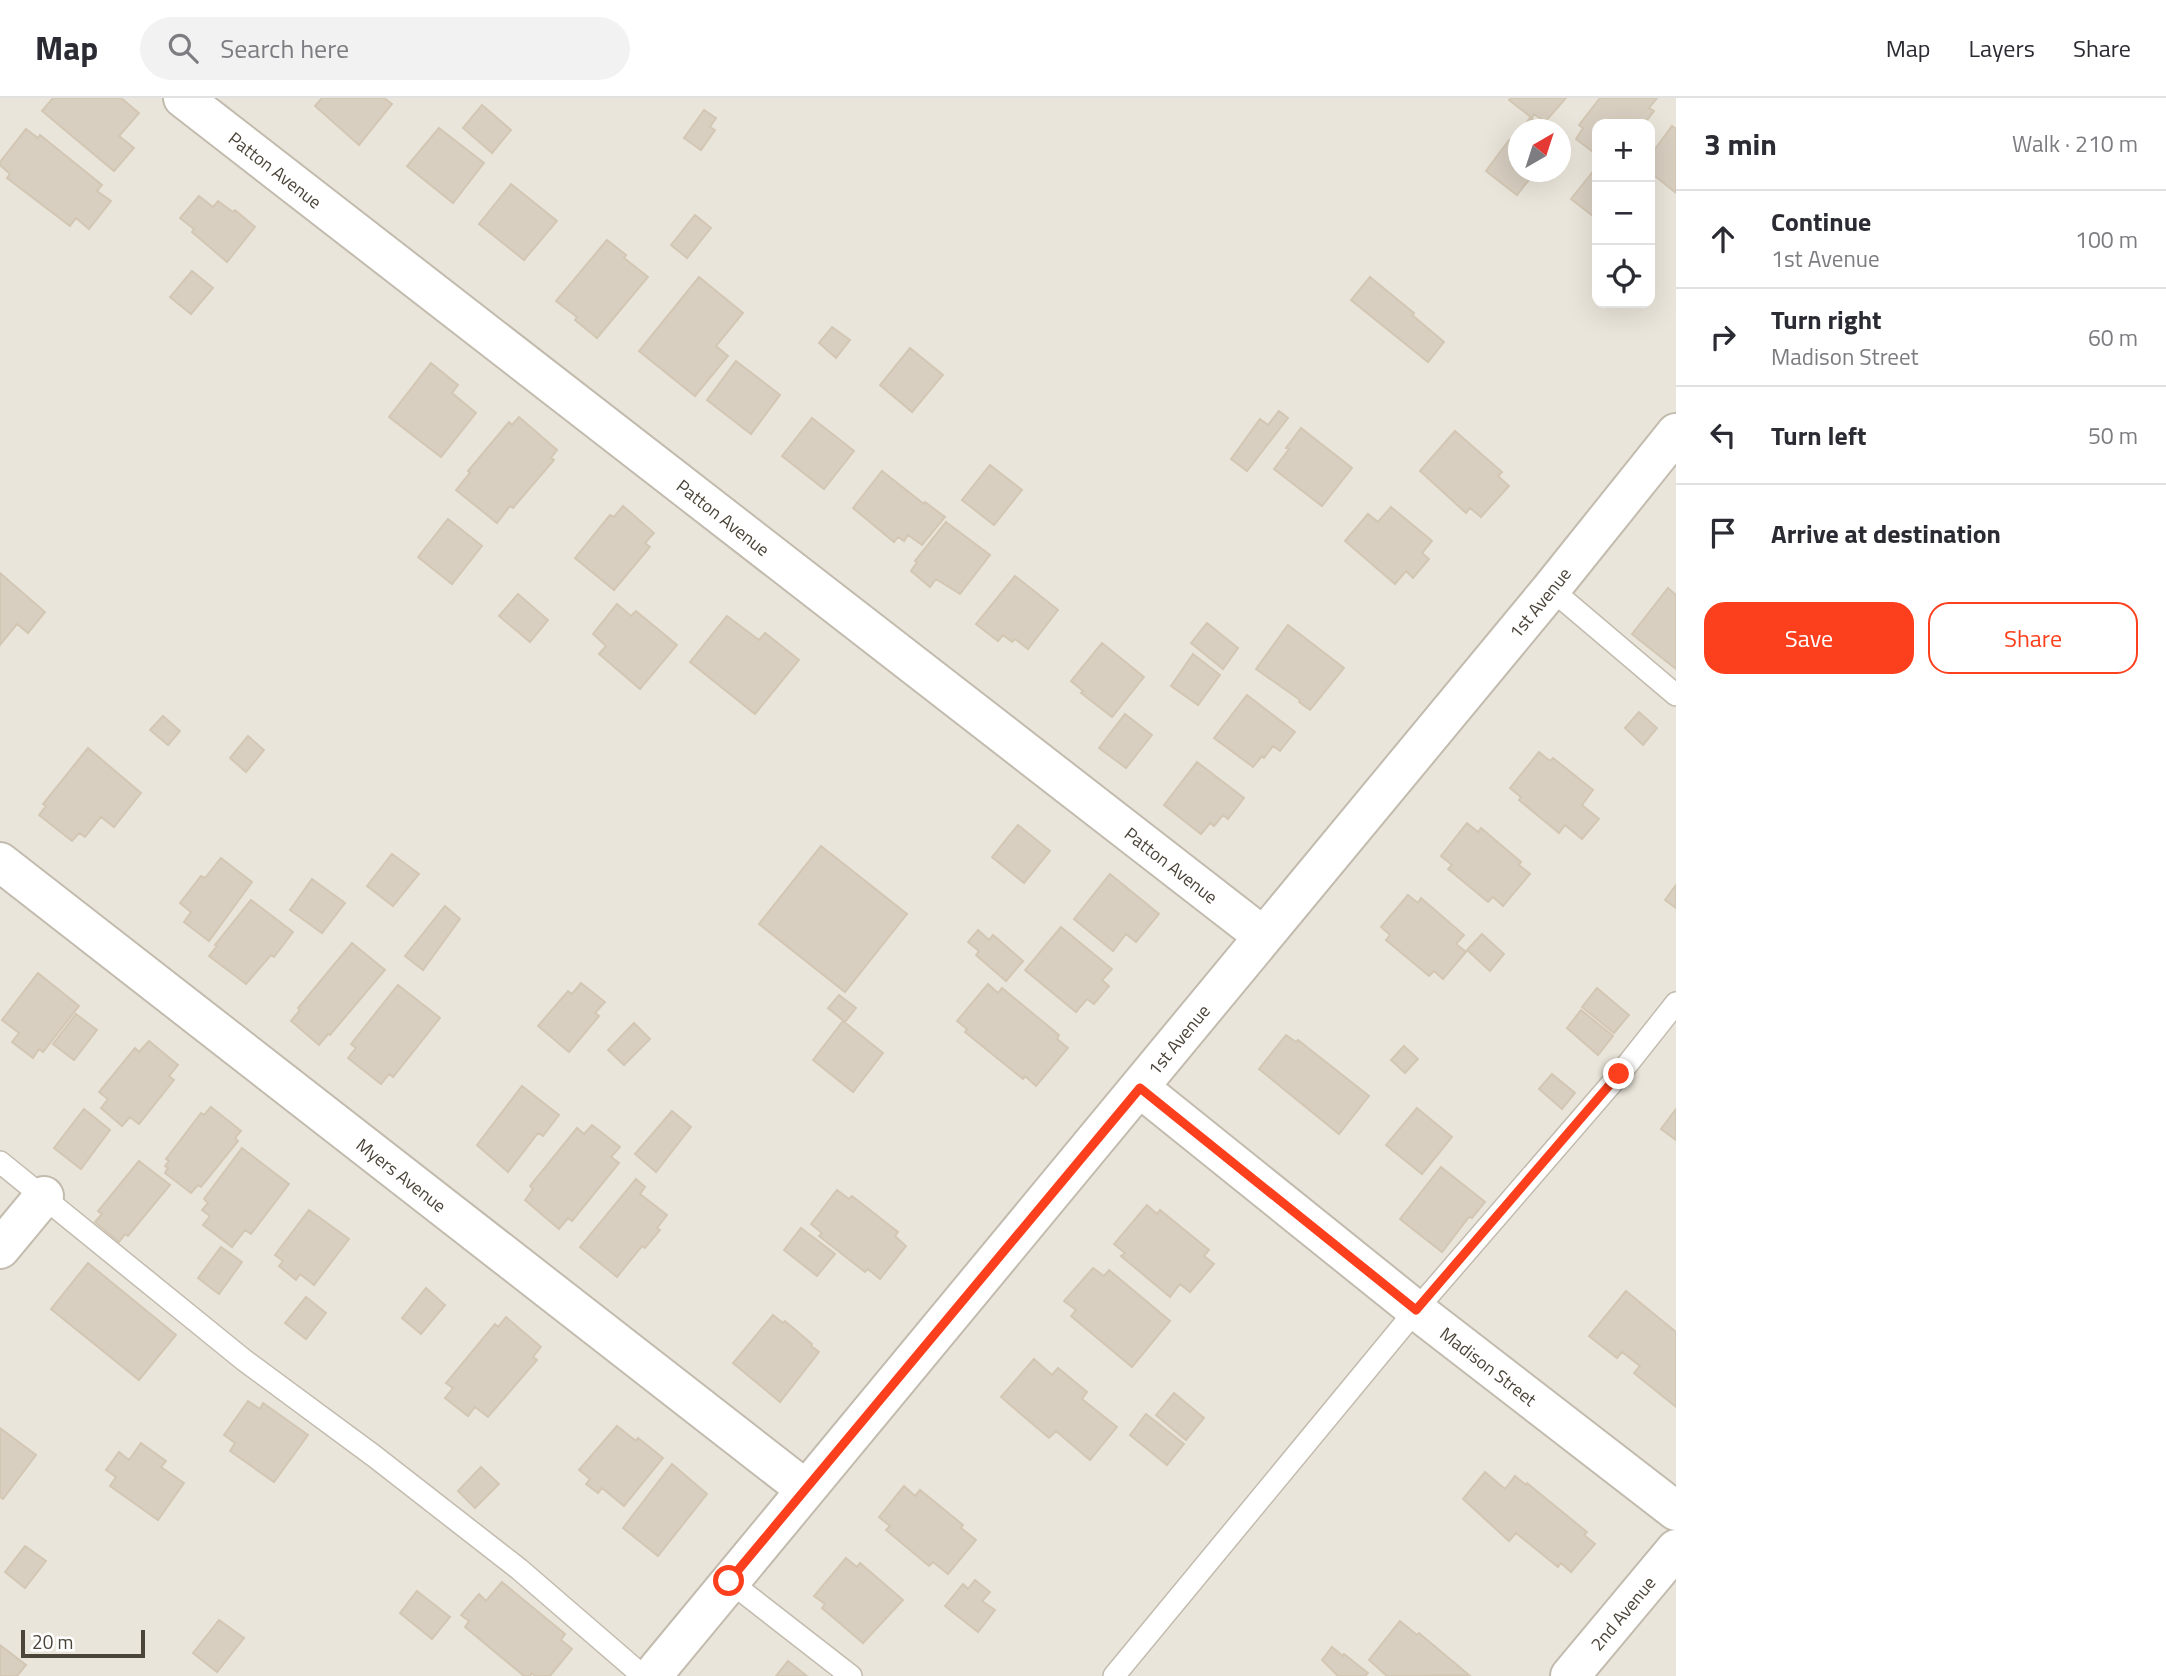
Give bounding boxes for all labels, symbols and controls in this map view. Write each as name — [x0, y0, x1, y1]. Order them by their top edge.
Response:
search box — [140, 17, 630, 80]
text: Map — [35, 23, 98, 73]
icon: search — [164, 29, 202, 67]
text: Search here — [220, 29, 349, 68]
text: Map — [1886, 30, 1931, 66]
text: Layers — [1969, 30, 2035, 66]
text: Share — [2073, 30, 2131, 66]
north arrow — [1508, 119, 1571, 182]
map controls — [1592, 119, 1655, 308]
button: + — [1592, 119, 1655, 182]
text: 3 min — [1704, 121, 1777, 167]
street label: Patton Avenue — [223, 125, 328, 215]
text: Walk · 210 m — [2012, 126, 2138, 161]
button: − — [1592, 182, 1655, 245]
text: Continue — [1771, 202, 1871, 241]
icon: ahead — [1704, 220, 1742, 258]
text: 100 m — [2075, 222, 2138, 257]
text: 1st Avenue — [1771, 241, 1880, 276]
button: locate — [1592, 245, 1655, 308]
text: Turn right — [1771, 300, 1882, 339]
icon: right — [1704, 318, 1742, 356]
text: 60 m — [2088, 320, 2138, 355]
text: Madison Street — [1771, 339, 1919, 374]
icon: left — [1704, 416, 1742, 454]
text: Turn left — [1771, 416, 1866, 455]
text: 50 m — [2088, 418, 2138, 453]
street label: Patton Avenue — [671, 472, 776, 562]
icon: arrive — [1704, 514, 1742, 552]
text: Arrive at destination — [1771, 514, 2001, 553]
street label: 1st Avenue — [1502, 561, 1577, 644]
button: Save — [1704, 602, 1914, 674]
button: Share — [1928, 602, 2138, 674]
street label: Patton Avenue — [1119, 820, 1224, 910]
street label: 1st Avenue — [1141, 998, 1216, 1081]
route end — [1603, 1058, 1634, 1089]
street label: Myers Avenue — [351, 1131, 452, 1219]
street label: Madison Street — [1435, 1320, 1543, 1413]
route start — [713, 1565, 744, 1596]
street label: 2nd Avenue — [1583, 1570, 1662, 1656]
scale bar — [21, 1627, 145, 1659]
text: 20 m — [32, 1627, 73, 1656]

